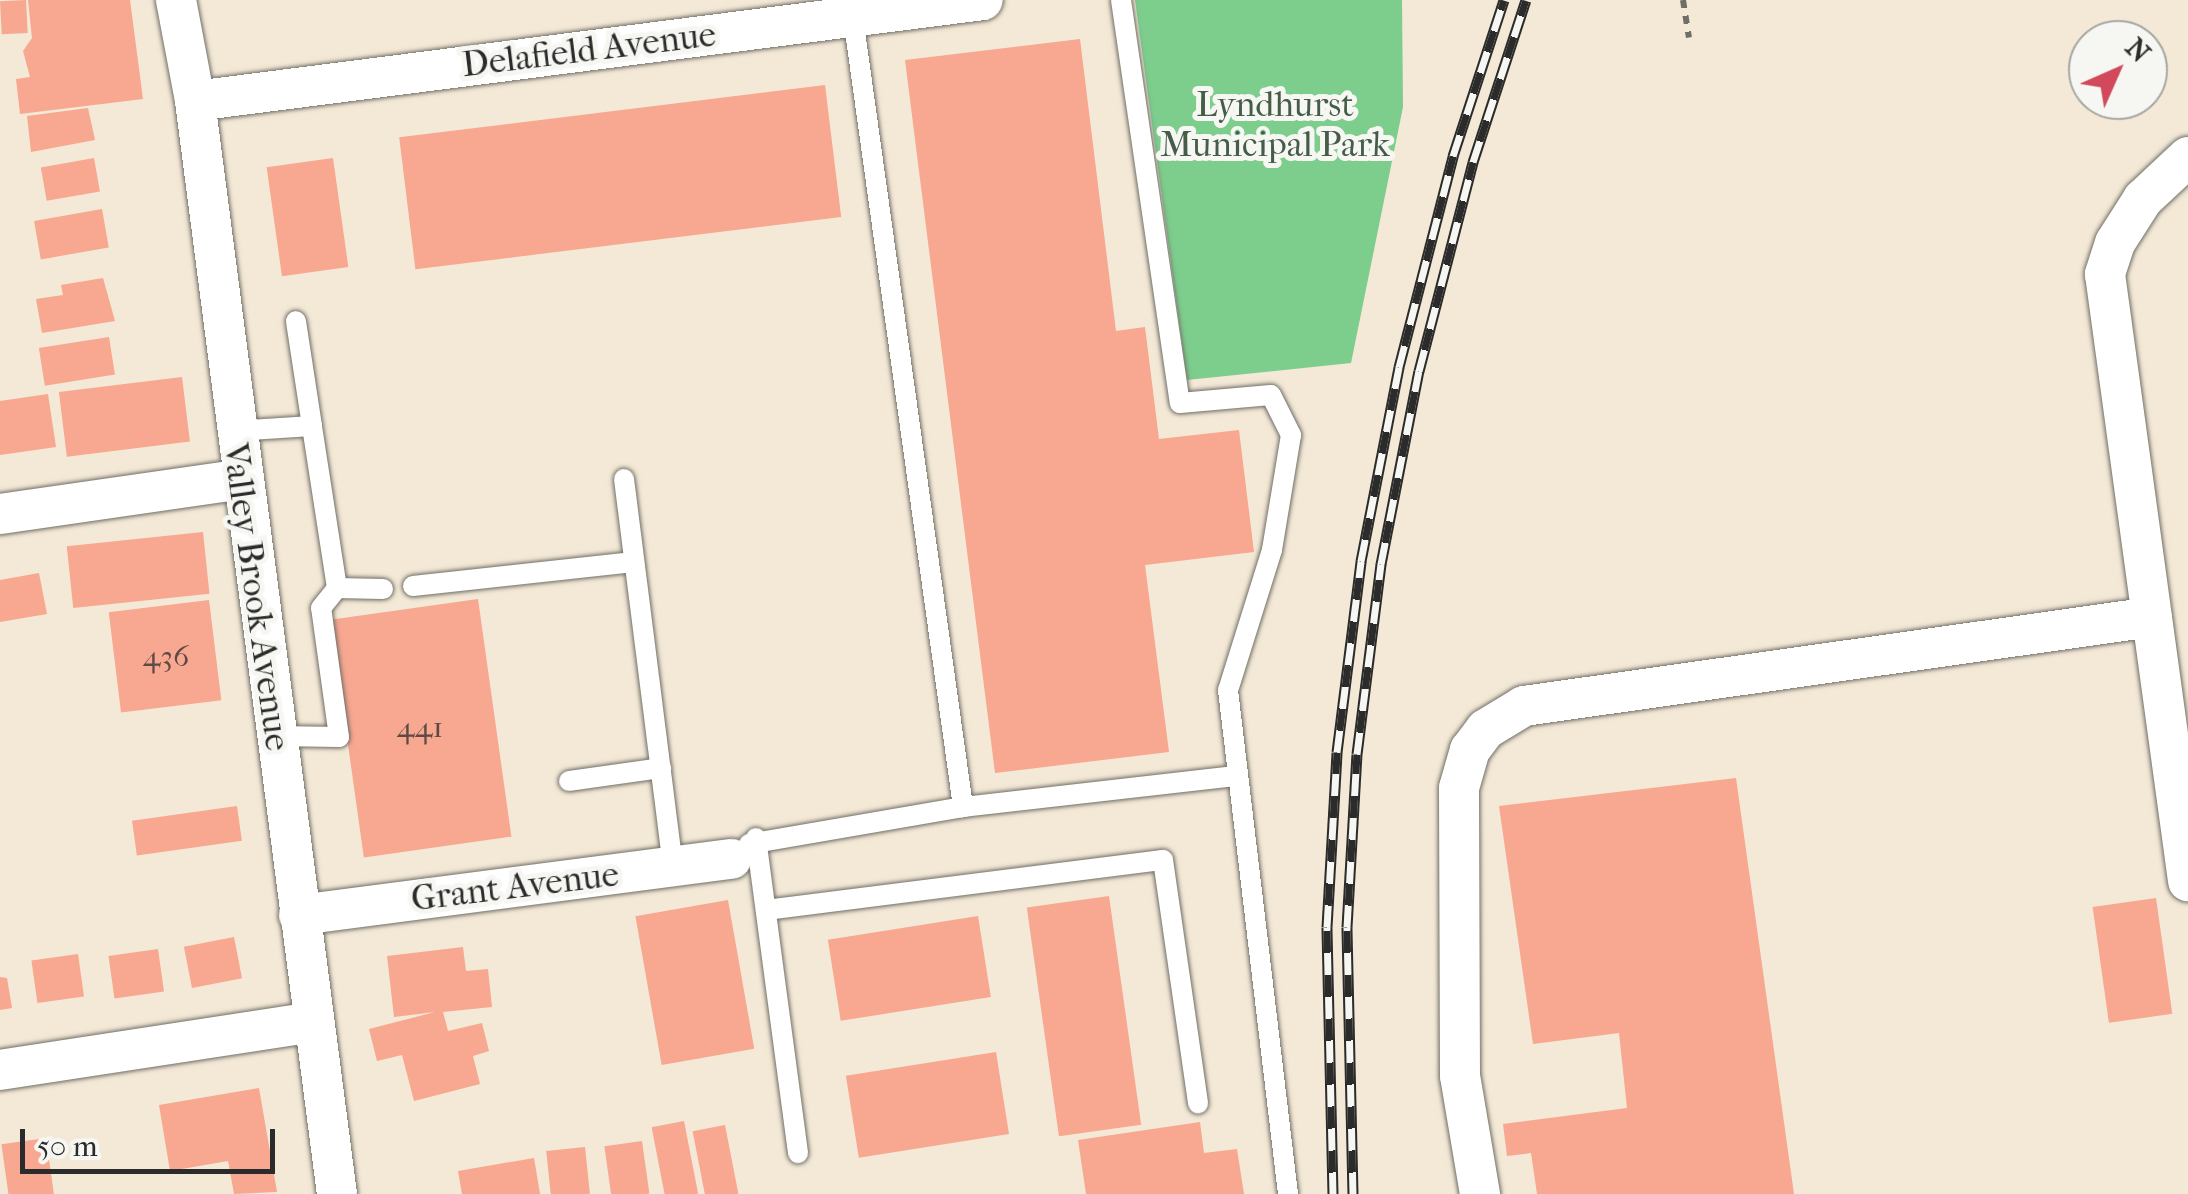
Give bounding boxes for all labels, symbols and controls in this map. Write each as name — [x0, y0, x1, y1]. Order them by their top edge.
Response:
street label: Delafield Avenue — [460, 14, 718, 86]
north arrow — [2068, 20, 2168, 120]
text: N — [2119, 31, 2157, 69]
park label: Lyndhurst Municipal Park — [1160, 84, 1390, 166]
street label: Valley Brook Avenue — [214, 441, 298, 753]
house number: 436 — [143, 639, 189, 675]
house number: 441 — [397, 710, 443, 746]
street label: Grant Avenue — [409, 853, 621, 921]
scale bar — [25, 1109, 280, 1171]
text: 50 m — [37, 1129, 98, 1164]

